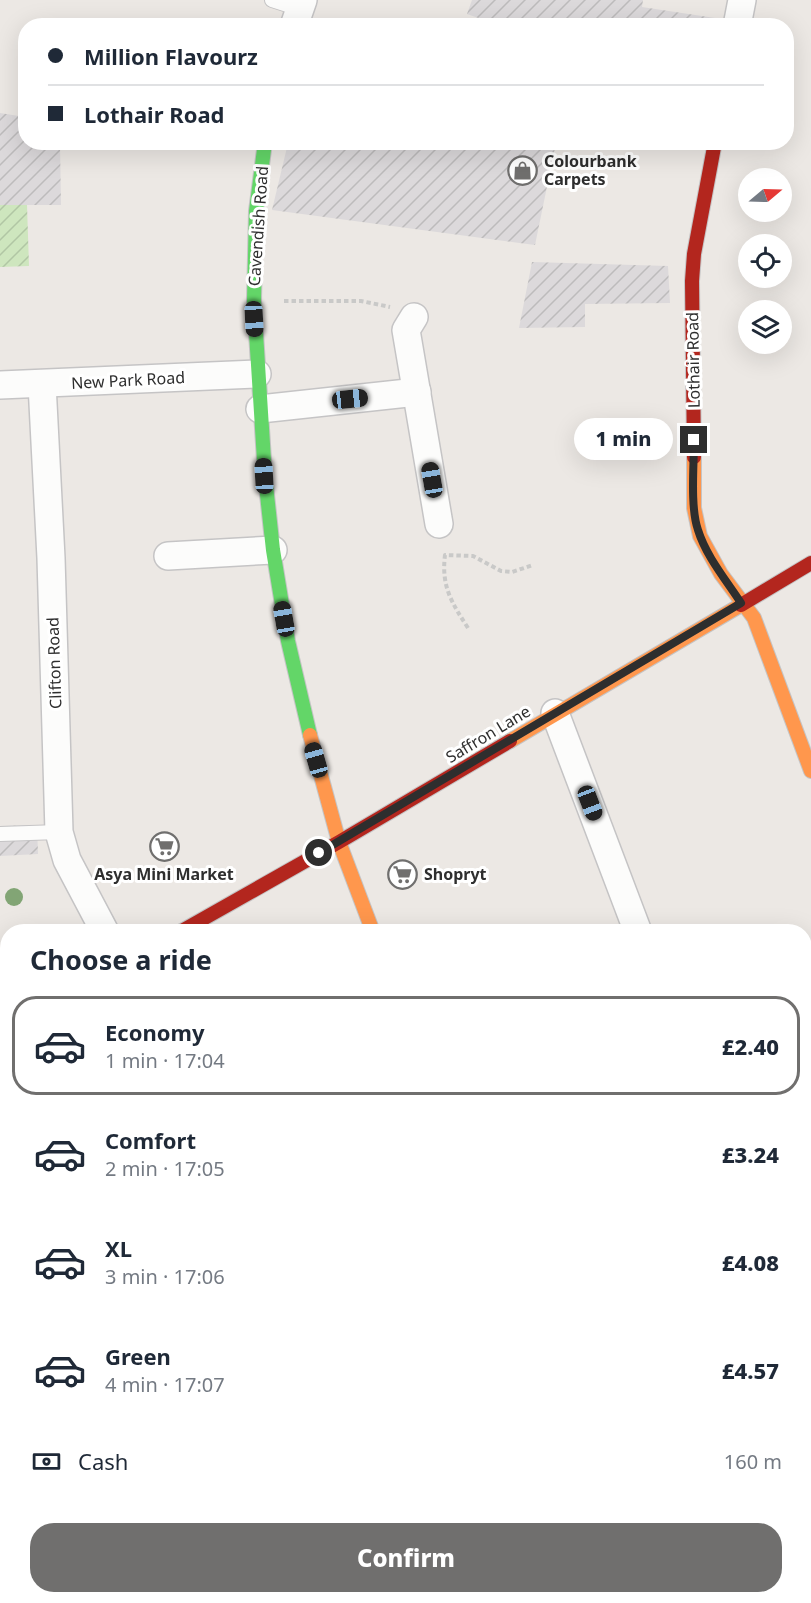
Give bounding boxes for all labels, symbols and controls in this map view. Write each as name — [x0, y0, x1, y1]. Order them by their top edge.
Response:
text: Million Flavourz — [84, 41, 258, 71]
text: Lothair Road — [84, 99, 224, 129]
place label: Colourbank Carpets — [544, 150, 637, 190]
shop icon: Colourbank Carpets — [507, 154, 539, 186]
street label: Cavendish Road — [243, 165, 273, 287]
north arrow — [738, 168, 792, 222]
map controls — [738, 168, 792, 354]
button: locate — [738, 234, 792, 288]
button: layers — [738, 300, 792, 354]
car — [244, 301, 264, 337]
street label: Lothair Road — [681, 312, 705, 408]
street label: New Park Road — [70, 366, 186, 394]
car — [331, 388, 369, 410]
callout: 1 min — [574, 419, 673, 461]
text: 1 min — [596, 425, 651, 452]
route end — [680, 426, 707, 453]
car — [254, 458, 274, 494]
car — [420, 461, 444, 499]
car — [272, 600, 296, 638]
street label: Clifton Road — [41, 617, 67, 709]
street label: Saffron Lane — [442, 700, 534, 768]
car — [302, 740, 330, 780]
car — [575, 783, 605, 823]
supermarket icon: Asya Mini Market — [148, 830, 180, 862]
route start — [305, 839, 332, 866]
supermarket icon: Shopryt — [387, 858, 419, 890]
place label: Asya Mini Market — [94, 863, 234, 885]
place label: Shopryt — [424, 863, 487, 885]
text: Choose a ride — [30, 941, 212, 978]
text: Economy — [105, 1017, 204, 1047]
icon: car — [33, 1019, 87, 1073]
text: £2.40 — [722, 1031, 779, 1061]
text: 1 min · 17:04 — [105, 1047, 225, 1074]
text: Comfort — [105, 1125, 196, 1155]
icon: car — [33, 1127, 87, 1181]
text: £3.24 — [722, 1139, 779, 1169]
text: 2 min · 17:05 — [105, 1155, 225, 1182]
text: XL — [105, 1233, 132, 1263]
icon: car — [33, 1235, 87, 1289]
text: £4.08 — [722, 1247, 779, 1277]
text: 3 min · 17:06 — [105, 1263, 225, 1290]
text: Green — [105, 1341, 171, 1371]
icon: car — [33, 1343, 87, 1397]
text: £4.57 — [722, 1355, 779, 1385]
text: 4 min · 17:07 — [105, 1371, 225, 1398]
icon: cash — [30, 1445, 63, 1478]
text: Cash — [78, 1446, 128, 1476]
text: 160 m — [724, 1448, 782, 1475]
button: Confirm — [30, 1523, 782, 1592]

